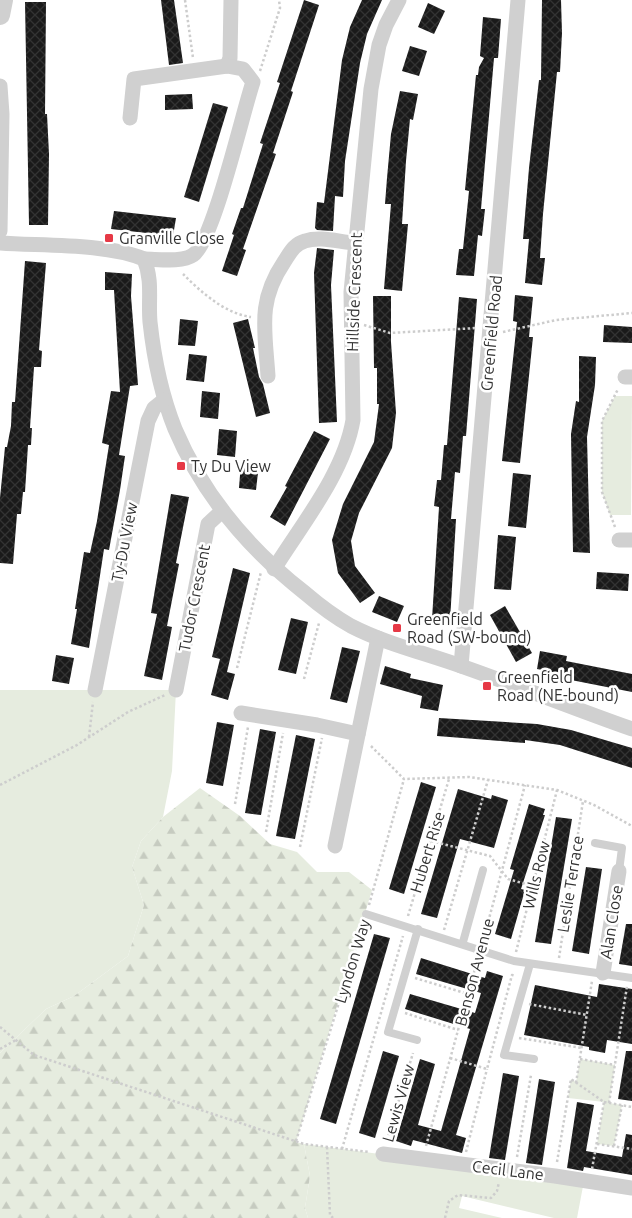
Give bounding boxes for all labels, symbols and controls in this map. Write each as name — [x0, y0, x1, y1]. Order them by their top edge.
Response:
place label: Granville Close — [119, 229, 225, 247]
street label: Hillside Crescent — [343, 231, 365, 352]
marker: Granville Close — [103, 232, 115, 244]
street label: Greenfield Road — [477, 274, 505, 392]
place label: Ty Du View — [191, 457, 271, 475]
marker: Ty Du View — [175, 460, 187, 472]
street label: Ty-Du View — [107, 500, 141, 583]
street label: Tudor Crescent — [175, 542, 213, 653]
place label: Greenfield Road (SW-bound) — [407, 610, 532, 647]
marker: Greenfield Road (SW-bound) — [391, 622, 403, 634]
place label: Greenfield Road (NE-bound) — [497, 668, 619, 705]
marker: Greenfield Road (NE-bound) — [481, 680, 493, 692]
street label: Hubert Rise — [406, 809, 448, 895]
street label: Leslie Terrace — [553, 834, 587, 934]
street label: Wills Row — [519, 838, 553, 911]
street label: Alan Close — [596, 884, 626, 960]
street label: Benson Avenue — [451, 916, 497, 1028]
street label: Lyndon Way — [331, 917, 373, 1005]
street label: Lewis View — [378, 1062, 418, 1144]
street label: Cecil Lane — [471, 1157, 545, 1183]

